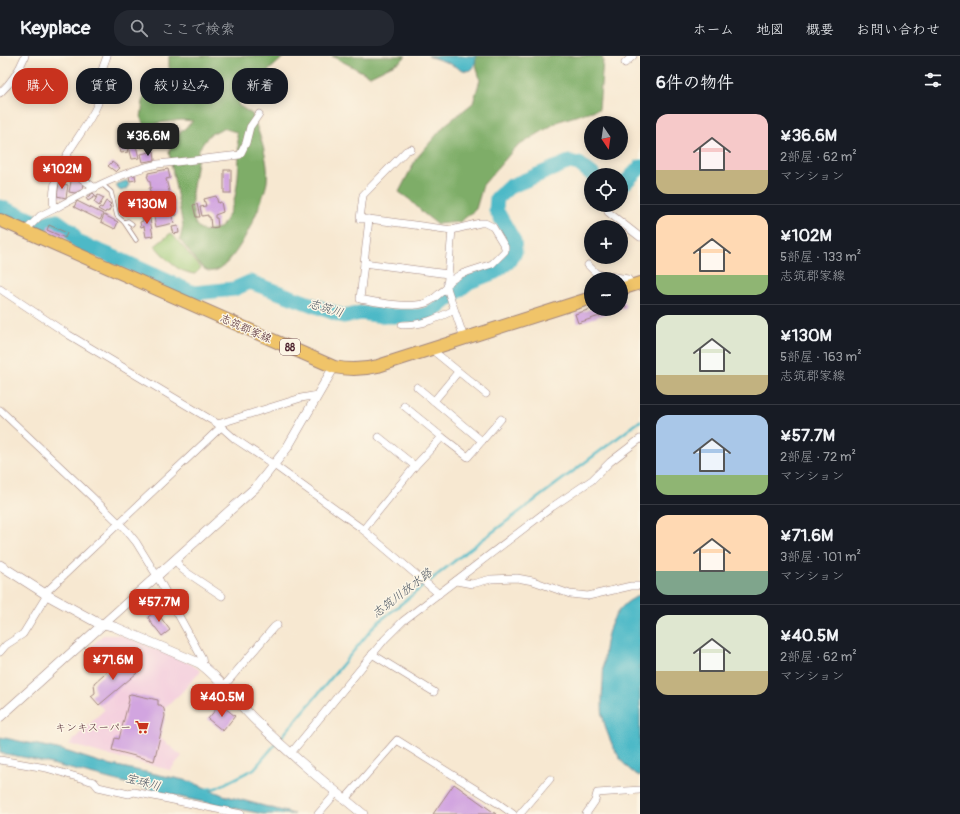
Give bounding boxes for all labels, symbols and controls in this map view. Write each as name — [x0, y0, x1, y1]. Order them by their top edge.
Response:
search box — [114, 10, 394, 46]
text: Keyplace — [20, 16, 90, 40]
icon: search — [128, 17, 150, 39]
text: ここで検索 — [160, 20, 235, 39]
text: ホーム — [693, 21, 734, 38]
text: 地図 — [756, 21, 784, 38]
text: 概要 — [806, 21, 834, 38]
text: お問い合わせ — [856, 21, 940, 38]
chip: 購入 — [12, 68, 68, 104]
chip: 賃貸 — [76, 68, 132, 104]
chip: 絞り込み — [140, 68, 224, 104]
chip: 新着 — [232, 68, 288, 104]
icon: filters — [922, 69, 944, 91]
text: 6件の物件 — [656, 72, 734, 93]
north arrow — [584, 116, 628, 160]
map controls — [584, 116, 628, 316]
pin: ¥36.6M — [115, 123, 181, 157]
text: ¥36.6M — [780, 125, 837, 146]
text: ¥36.6M — [126, 128, 170, 144]
icon: home — [688, 130, 736, 178]
text: 2部屋 · 62 m² — [780, 149, 857, 165]
pin: ¥102M — [34, 156, 90, 190]
text: ¥102M — [42, 161, 82, 177]
button: locate — [584, 168, 628, 212]
text: マンション — [780, 168, 844, 184]
pin: ¥130M — [119, 191, 175, 225]
text: ¥130M — [127, 196, 167, 212]
button: + — [584, 220, 628, 264]
text: ¥102M — [780, 225, 832, 246]
icon: home — [688, 231, 736, 279]
text: 5部屋 · 133 m² — [780, 249, 861, 265]
text: 志筑郡家線 — [780, 268, 845, 284]
button: − — [584, 272, 628, 316]
water label: 志筑川 — [306, 296, 345, 321]
street label: 志筑郡家線 — [218, 311, 274, 346]
text: ¥130M — [780, 325, 832, 346]
icon: home — [688, 331, 736, 379]
road number: 88 — [280, 339, 300, 355]
text: 5部屋 · 163 m² — [780, 349, 862, 365]
text: 志筑郡家線 — [780, 368, 845, 384]
text: ¥57.7M — [780, 425, 835, 446]
icon: home — [688, 431, 736, 479]
text: 2部屋 · 72 m² — [780, 449, 856, 465]
text: マンション — [780, 468, 844, 484]
text: ¥71.6M — [780, 525, 833, 546]
icon: home — [688, 531, 736, 579]
text: 3部屋 · 101 m² — [780, 549, 861, 565]
water label: 志筑川放水路 — [369, 565, 436, 621]
text: マンション — [780, 568, 844, 584]
pin: ¥57.7M — [126, 589, 192, 623]
text: ¥57.7M — [138, 594, 180, 610]
text: ¥40.5M — [780, 625, 838, 646]
icon: home — [688, 631, 736, 679]
pin: ¥71.6M — [80, 647, 146, 681]
text: 2部屋 · 62 m² — [780, 649, 857, 665]
text: ¥71.6M — [93, 652, 133, 668]
text: マンション — [780, 668, 844, 684]
pin: ¥40.5M — [189, 684, 255, 718]
text: ¥40.5M — [200, 689, 244, 705]
supermarket icon: キンキスーパー — [134, 719, 150, 735]
place label: キンキスーパー — [55, 721, 131, 734]
water label: 宝珠川 — [124, 771, 162, 794]

